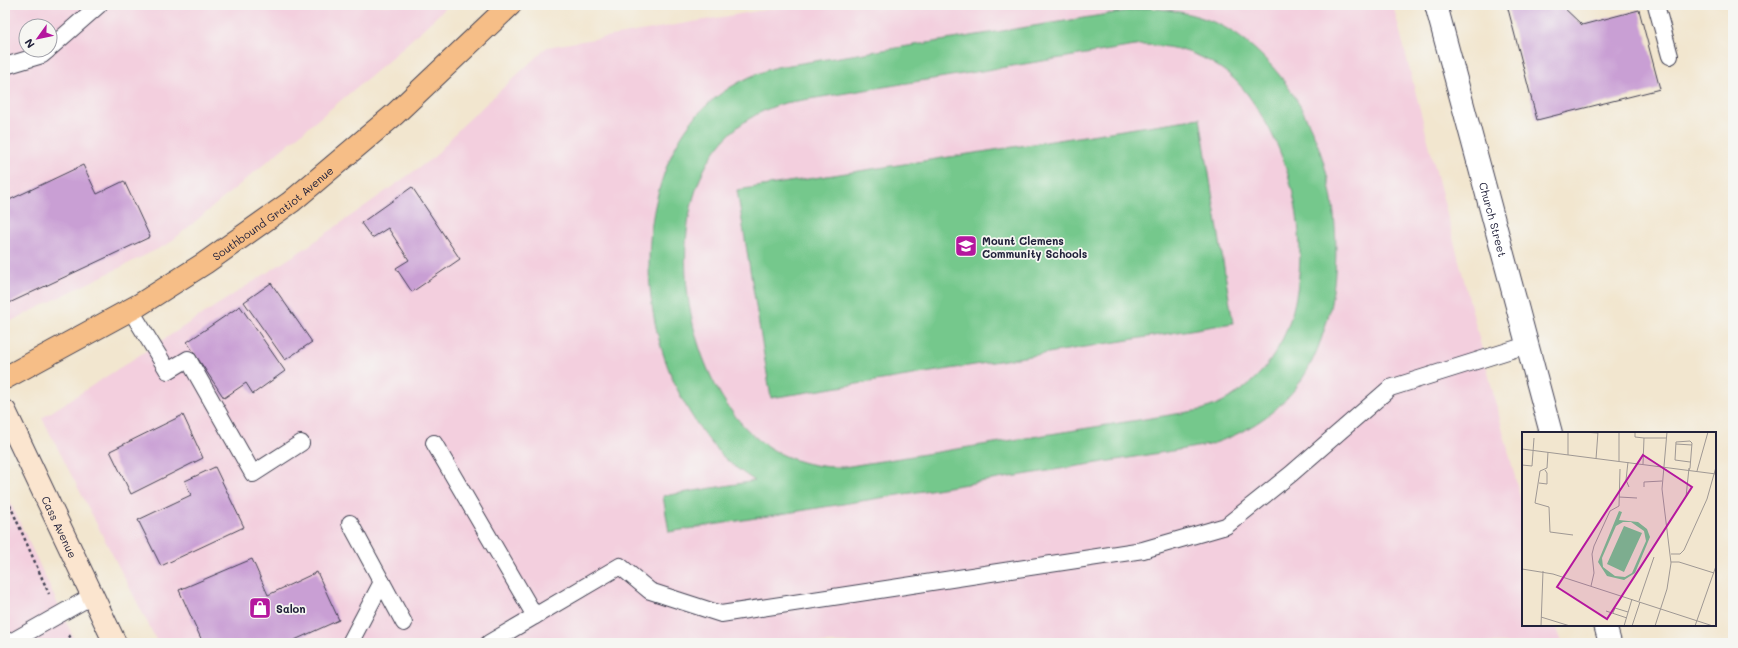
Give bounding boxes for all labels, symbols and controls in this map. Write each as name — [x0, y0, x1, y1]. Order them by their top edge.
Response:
north arrow — [18, 18, 58, 58]
text: N — [21, 36, 38, 51]
street label: Southbound Gratiot Avenue — [209, 162, 336, 263]
street label: Church Street — [1476, 180, 1511, 259]
school or university icon: Mount Clemens Community Schools — [953, 233, 979, 259]
place label: Mount Clemens Community Schools — [982, 233, 1088, 261]
inset map — [1522, 432, 1716, 626]
street label: Cass Avenue — [39, 493, 81, 560]
shop icon: Salon — [247, 595, 273, 621]
place label: Salon — [276, 601, 306, 616]

